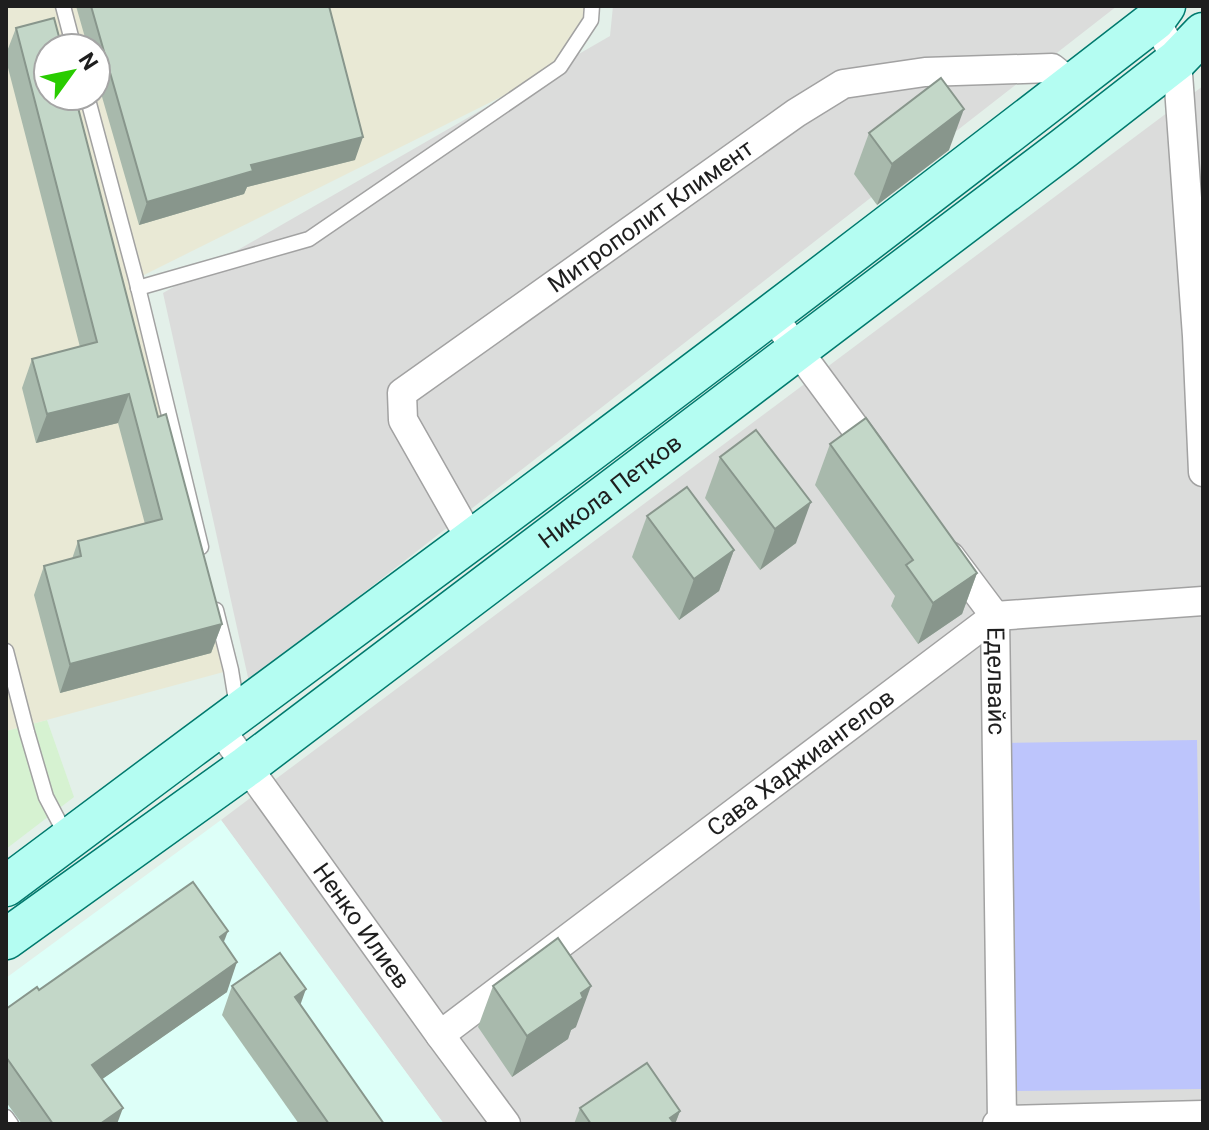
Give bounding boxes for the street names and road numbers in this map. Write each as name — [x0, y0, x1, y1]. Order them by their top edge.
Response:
street label: Митрополит Климент — [543, 134, 759, 299]
street label: Никола Петков — [533, 428, 687, 554]
street label: Еделвайс — [981, 627, 1011, 735]
street label: Сава Хаджиангелов — [702, 683, 900, 842]
street label: Ненко Илиев — [307, 858, 416, 994]

